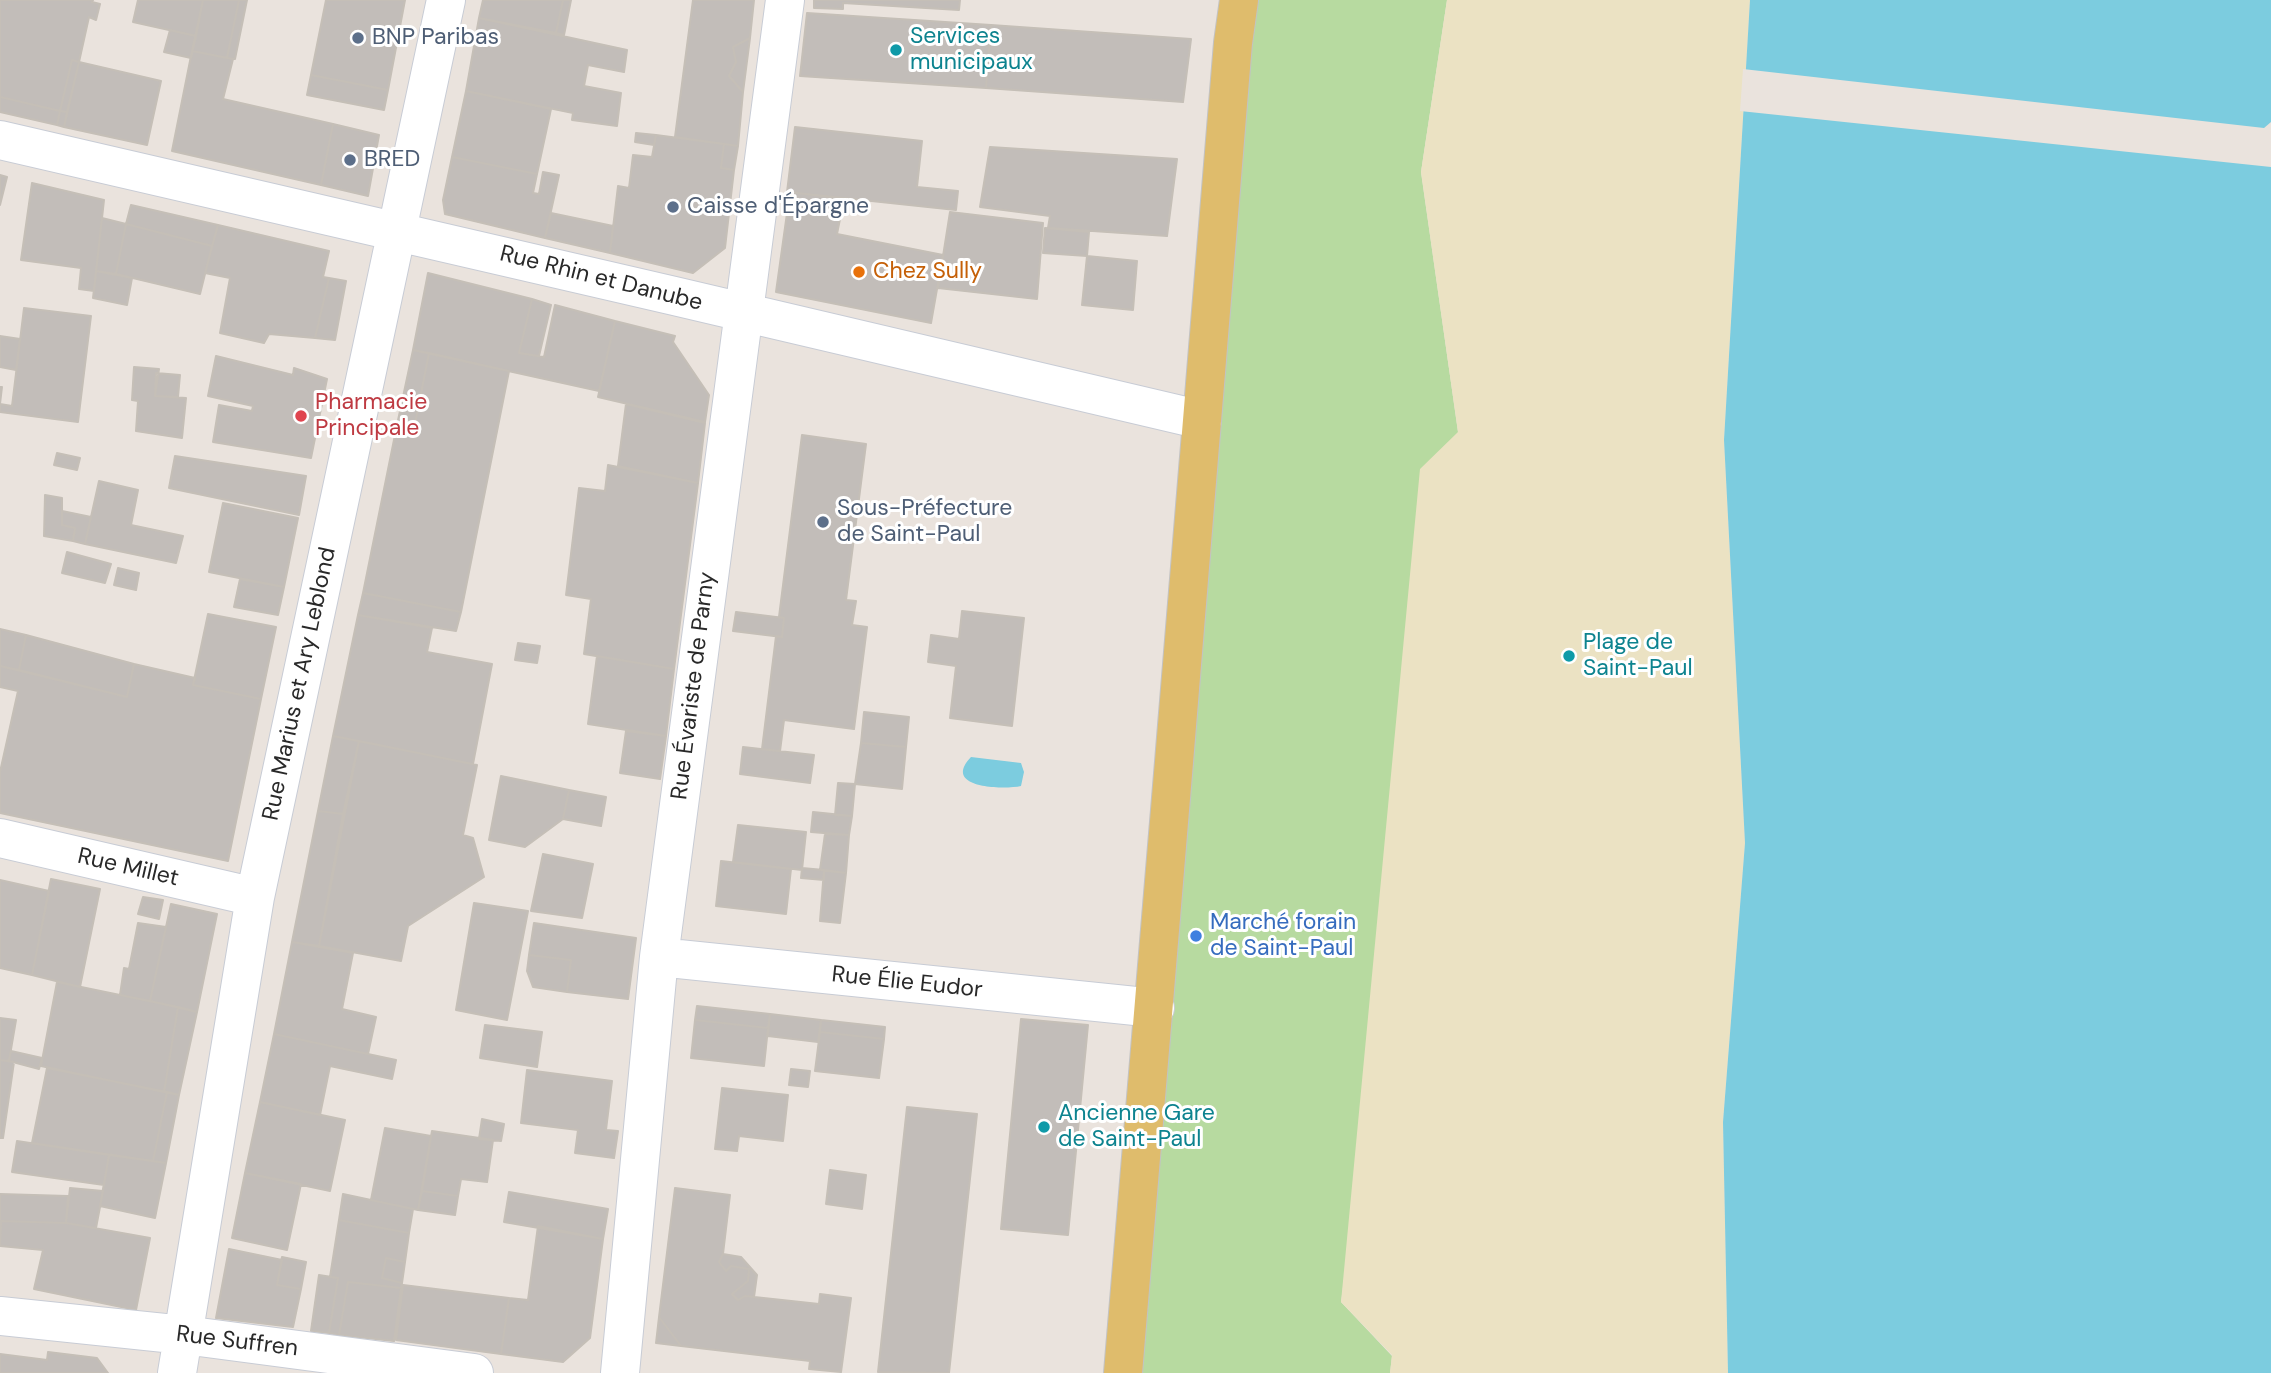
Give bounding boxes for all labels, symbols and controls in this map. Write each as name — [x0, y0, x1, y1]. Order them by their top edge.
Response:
place label: Services municipaux — [910, 23, 1033, 77]
place label: BNP Paribas — [372, 24, 499, 52]
marker: BNP Paribas — [350, 30, 366, 46]
marker: Services municipaux — [888, 42, 904, 58]
place label: BRED — [364, 146, 420, 174]
marker: BRED — [342, 152, 358, 168]
place label: Caisse d'Épargne — [687, 193, 869, 221]
marker: Caisse d'Épargne — [665, 199, 681, 215]
street label: Rue Rhin et Danube — [497, 240, 705, 318]
place label: Chez Sully — [873, 258, 982, 286]
marker: Chez Sully — [851, 264, 867, 280]
place label: Pharmacie Principale — [315, 389, 427, 443]
marker: Pharmacie Principale — [293, 408, 309, 424]
place label: Sous-Préfecture de Saint-Paul — [837, 495, 1012, 549]
marker: Sous-Préfecture de Saint-Paul — [815, 514, 831, 530]
street label: Rue Marius et Ary Leblond — [258, 545, 342, 823]
street label: Rue Évariste de Parny — [666, 571, 722, 801]
place label: Plage de Saint-Paul — [1583, 629, 1693, 683]
marker: Plage de Saint-Paul — [1561, 648, 1577, 664]
street label: Rue Millet — [75, 843, 181, 893]
place label: Marché forain de Saint-Paul — [1210, 909, 1356, 963]
marker: Marché forain de Saint-Paul — [1188, 928, 1204, 944]
street label: Rue Élie Eudor — [830, 961, 984, 1005]
place label: Ancienne Gare de Saint-Paul — [1058, 1100, 1215, 1154]
marker: Ancienne Gare de Saint-Paul — [1036, 1119, 1052, 1135]
street label: Rue Suffren — [175, 1321, 299, 1363]

